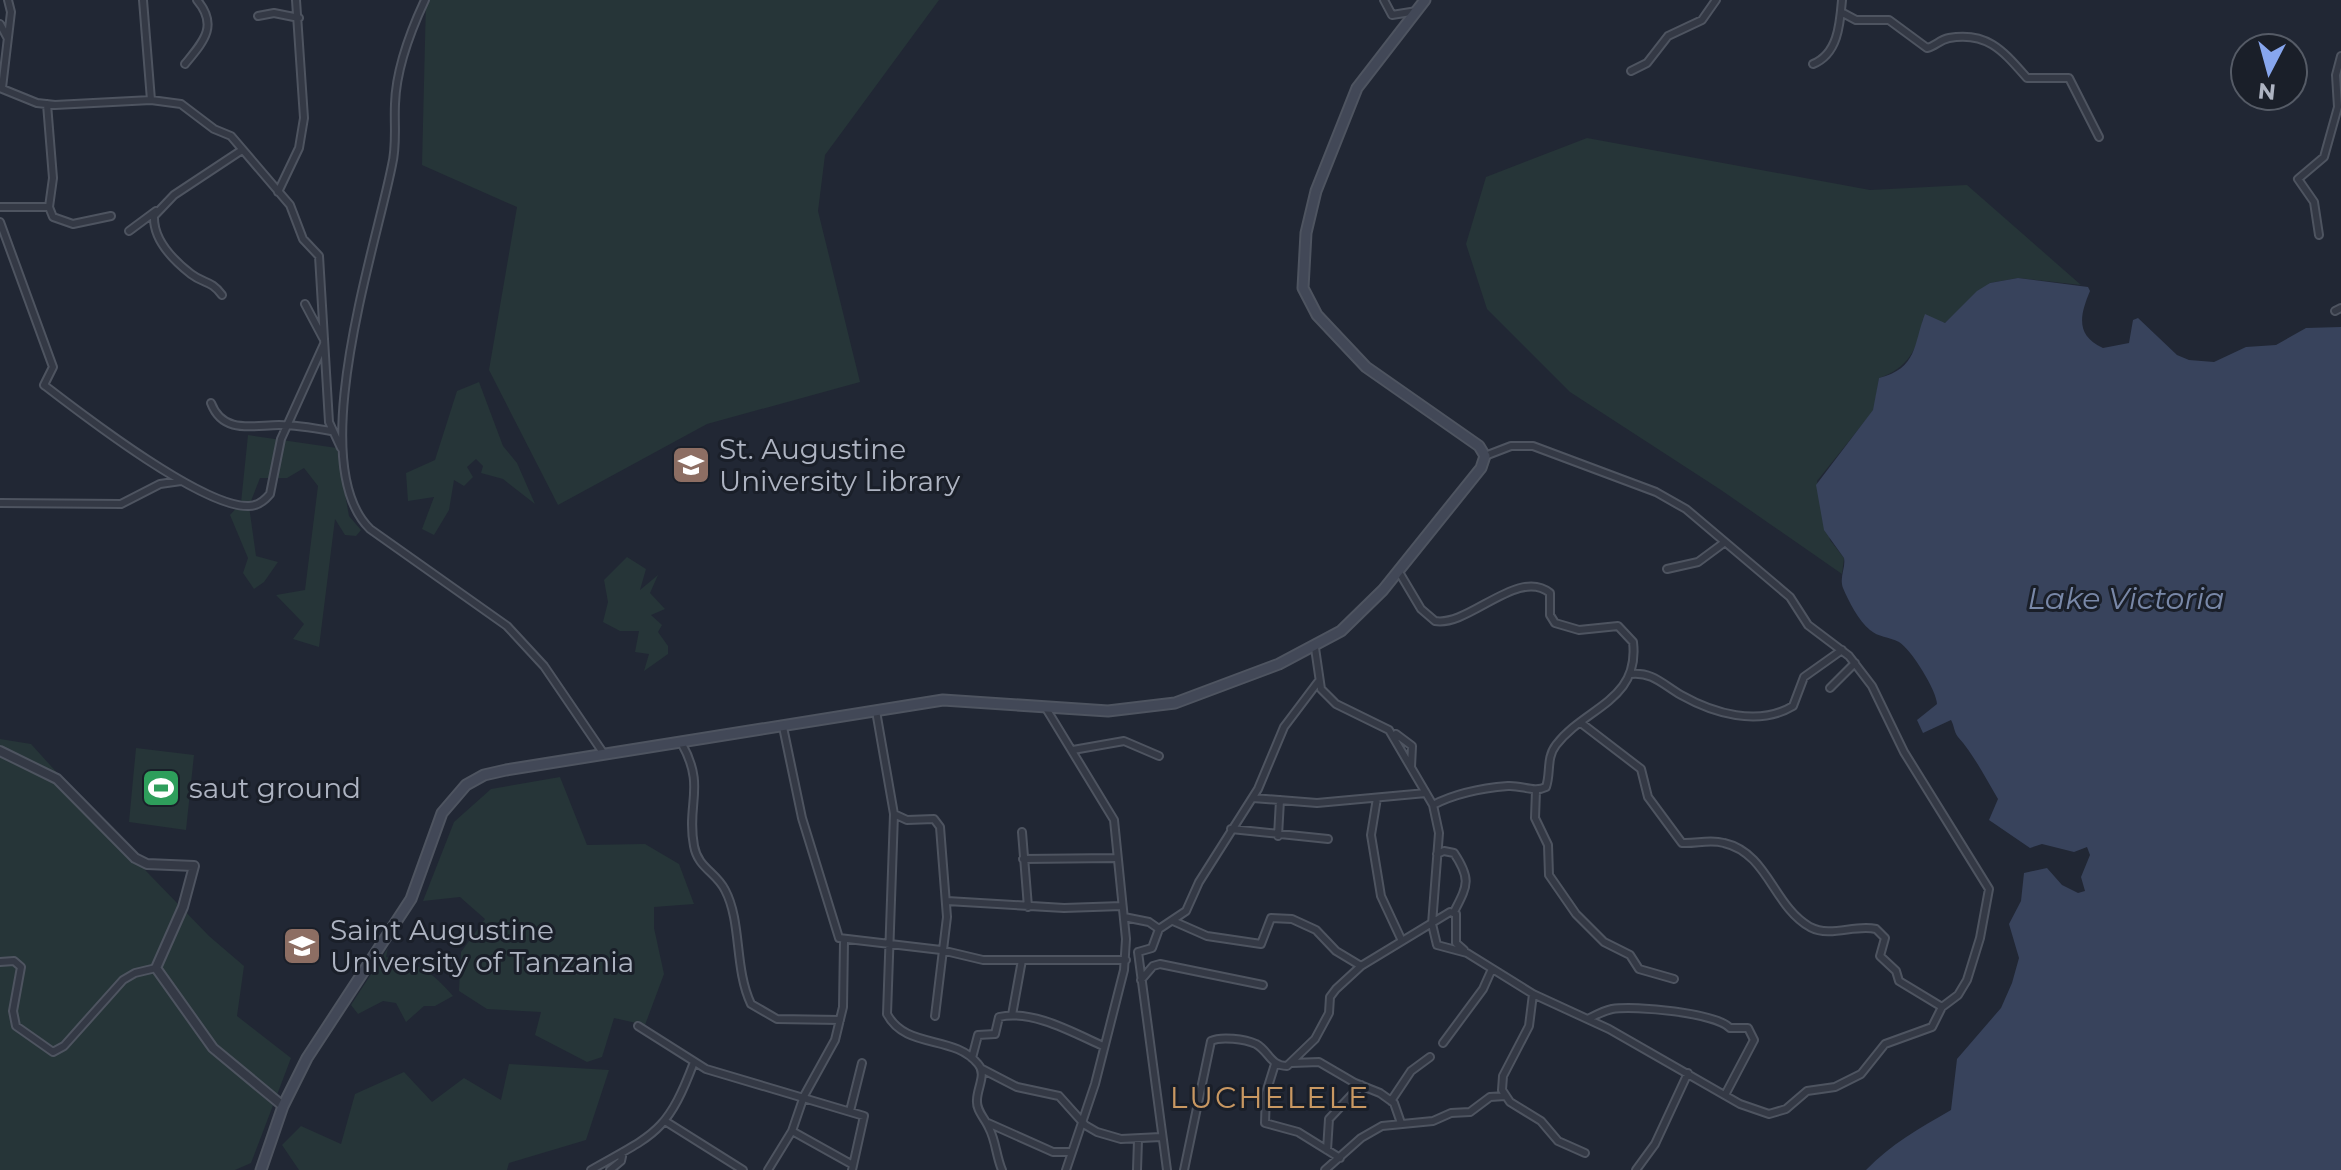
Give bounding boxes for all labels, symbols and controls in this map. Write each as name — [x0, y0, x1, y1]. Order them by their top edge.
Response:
north arrow — [2229, 32, 2309, 112]
text: N — [2257, 77, 2277, 106]
place label: St. Augustine University Library — [719, 432, 961, 498]
school or university icon: St. Augustine University Library — [670, 444, 712, 486]
water label: Lake Victoria — [2027, 580, 2225, 617]
sports icon: saut ground — [140, 767, 182, 809]
place label: saut ground — [189, 771, 361, 805]
place label: Saint Augustine University of Tanzania — [330, 913, 634, 979]
school or university icon: Saint Augustine University of Tanzania — [281, 925, 323, 967]
district label: LUCHELELE — [1170, 1079, 1370, 1116]

